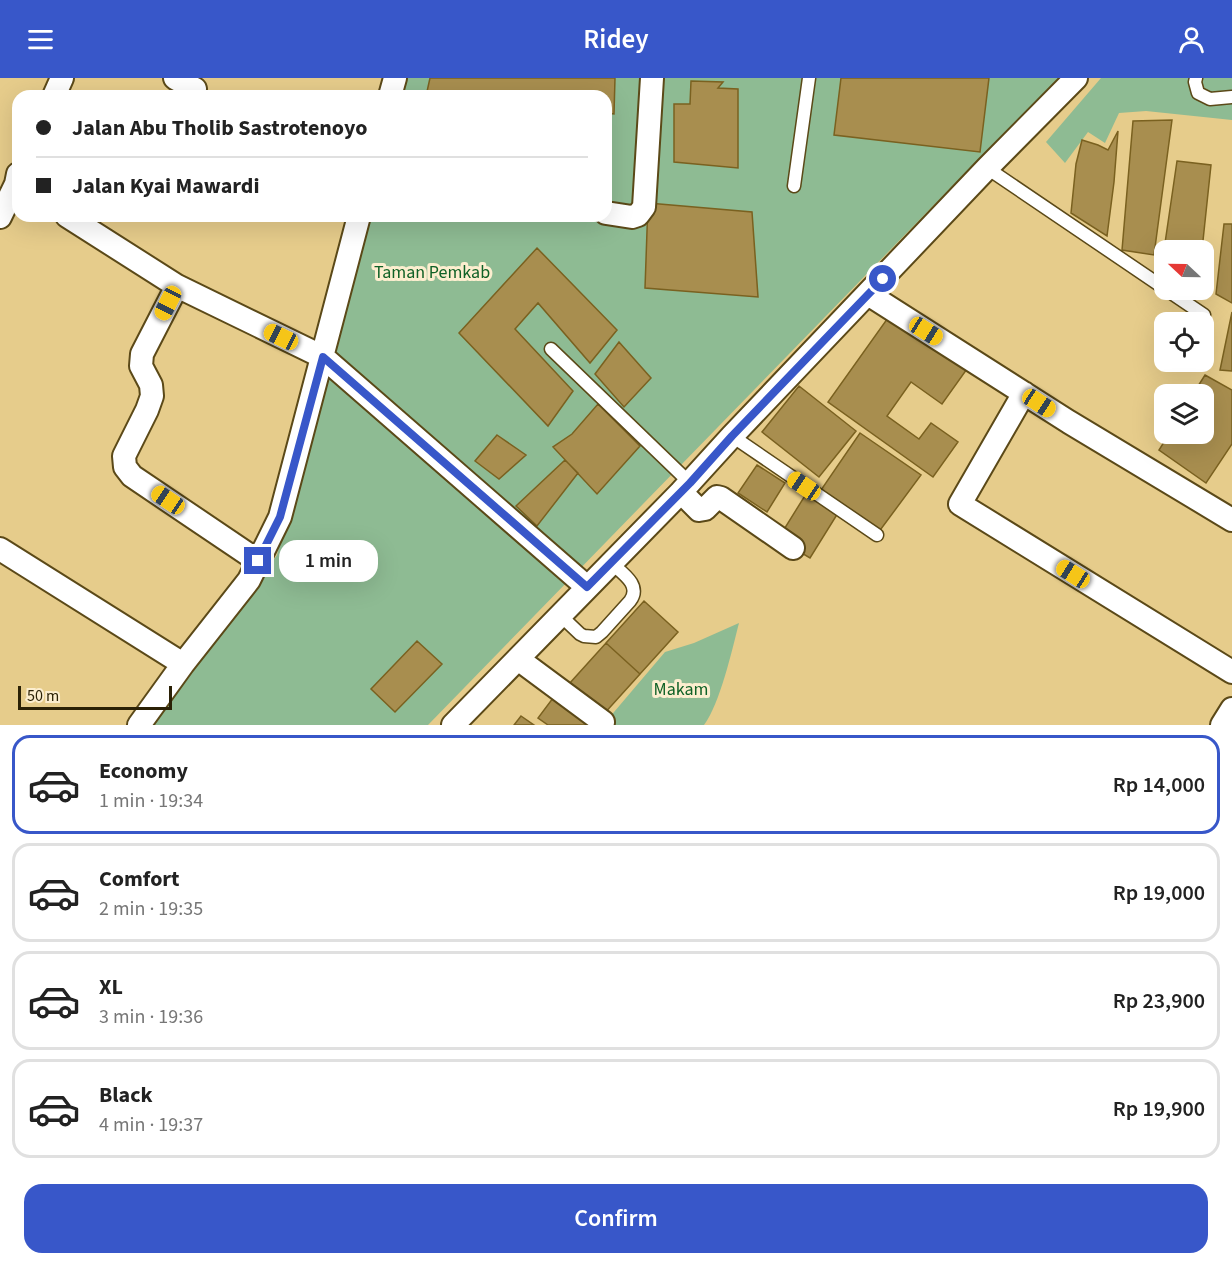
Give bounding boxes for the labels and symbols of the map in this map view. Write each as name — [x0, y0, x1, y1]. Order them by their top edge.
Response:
north arrow — [1154, 240, 1214, 300]
park label: Taman Pemkab — [374, 260, 490, 285]
route start — [869, 265, 896, 292]
car — [152, 283, 184, 323]
car — [906, 314, 946, 348]
car — [261, 321, 301, 353]
car — [1019, 386, 1059, 420]
car — [784, 468, 824, 504]
car — [148, 482, 188, 518]
callout: 1 min — [279, 540, 378, 582]
route end — [244, 547, 271, 574]
car — [1053, 557, 1093, 591]
park label: Makam — [654, 677, 708, 702]
scale bar — [18, 683, 172, 710]

